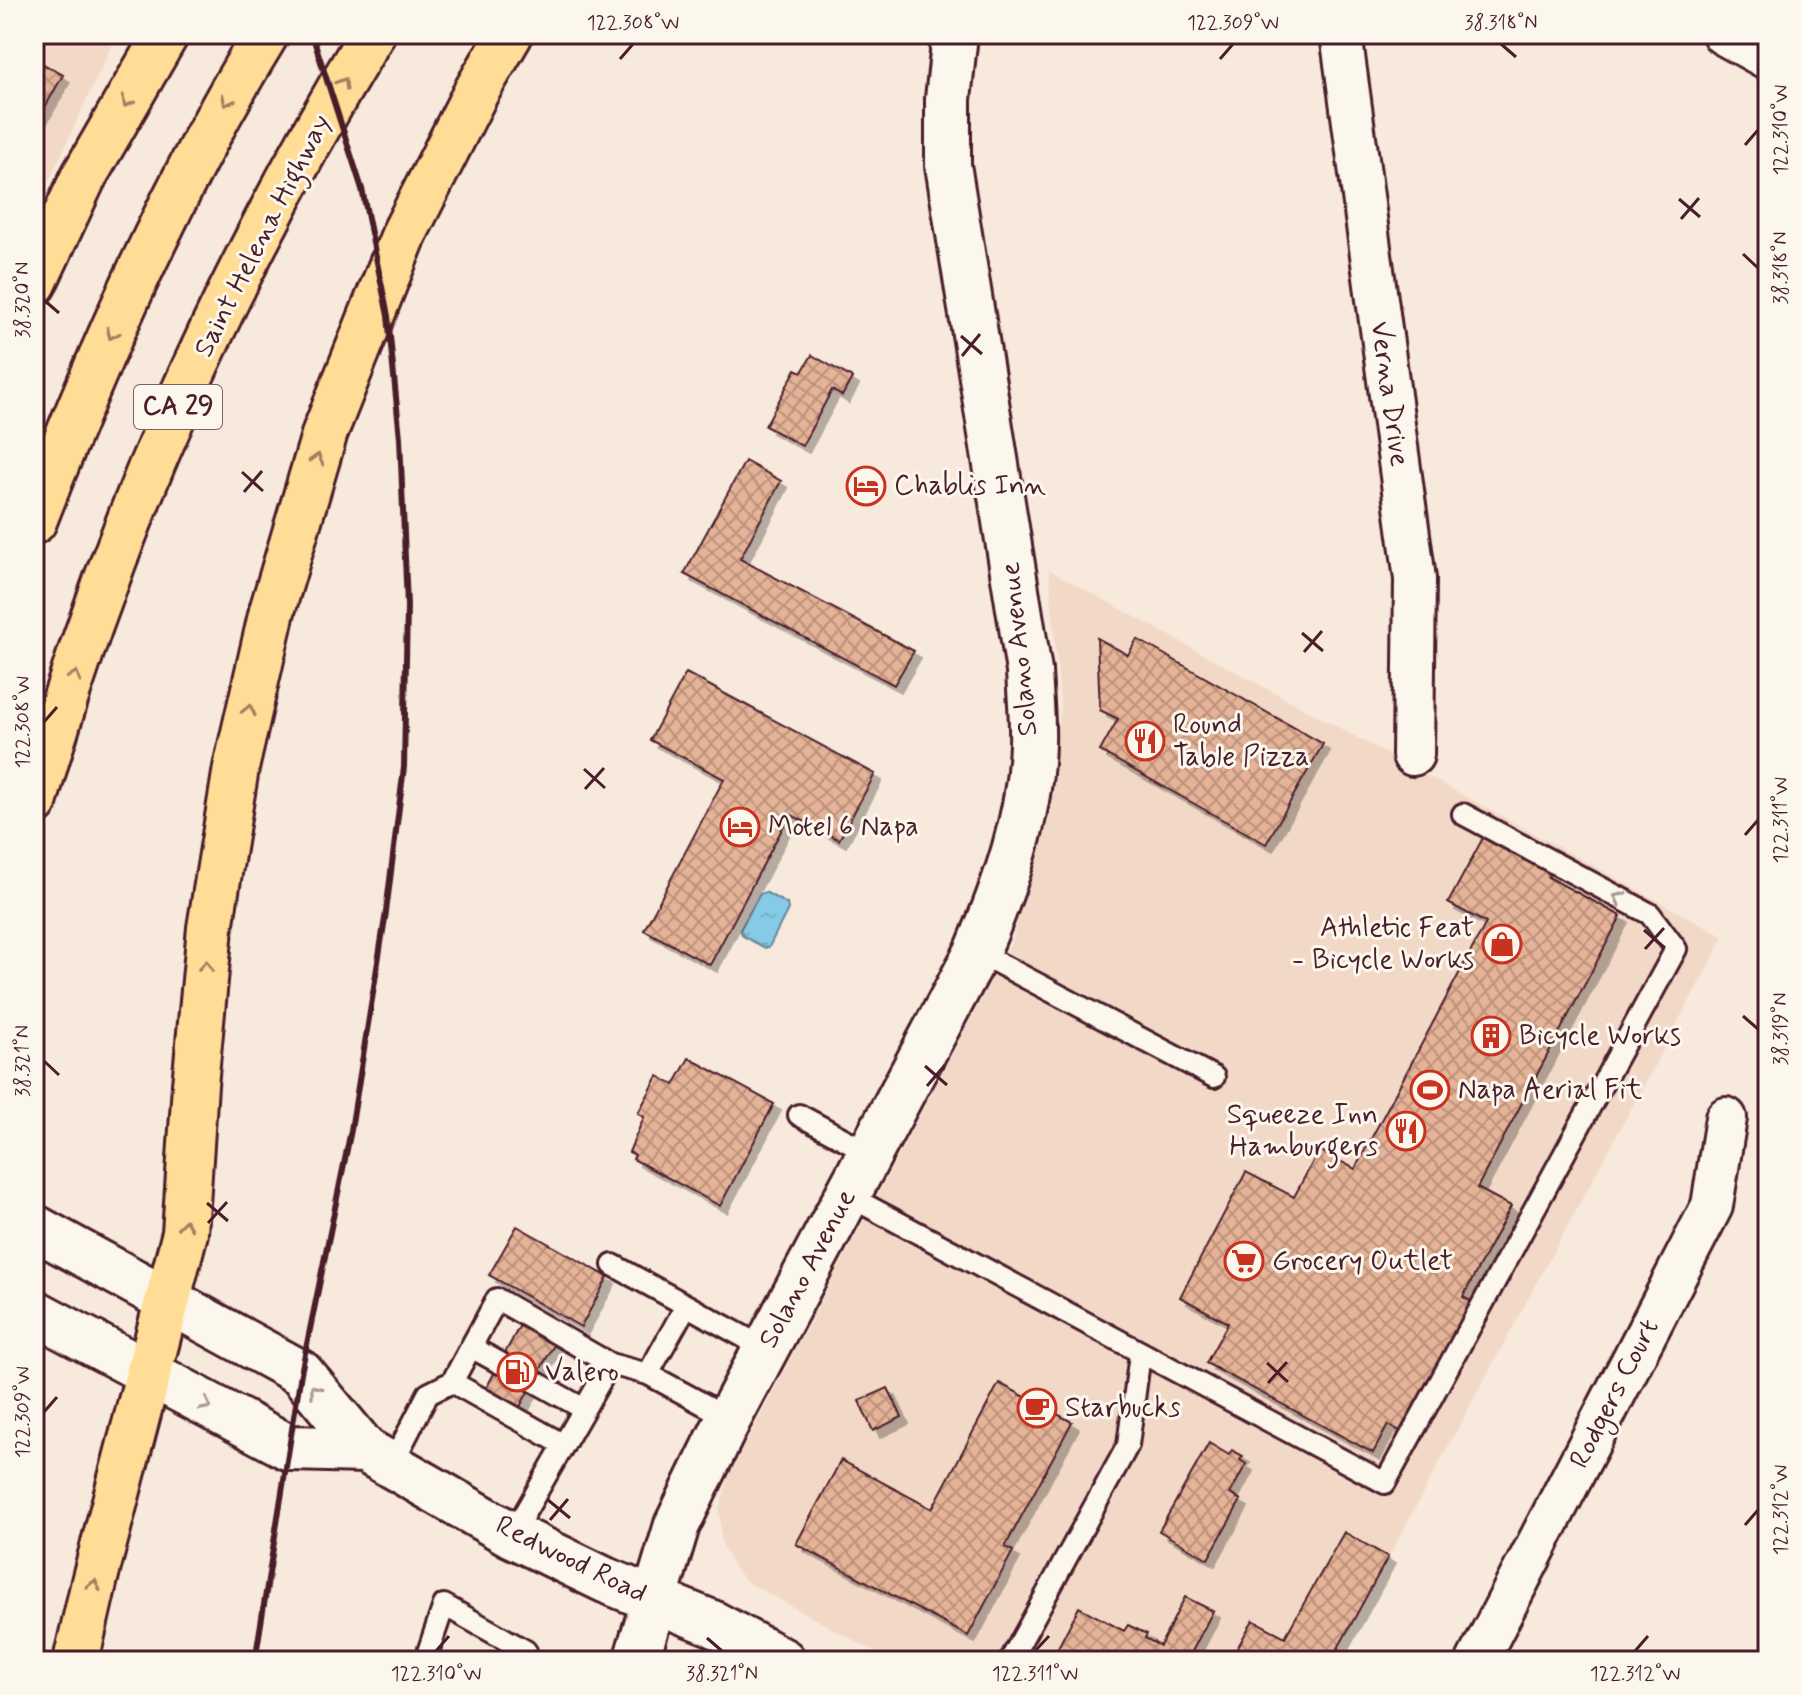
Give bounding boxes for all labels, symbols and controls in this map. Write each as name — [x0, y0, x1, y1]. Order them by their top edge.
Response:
text: 122.308°W — [587, 10, 679, 37]
text: 122.309°W — [1187, 10, 1279, 37]
text: 38.318°N — [1464, 10, 1538, 37]
one-way arrow — [333, 77, 348, 92]
text: 122.310°W — [1768, 85, 1795, 175]
one-way arrow — [121, 93, 137, 107]
one-way arrow — [221, 93, 236, 108]
street label: Saint Helena Highway — [186, 108, 343, 365]
text: 38.318°N — [1768, 231, 1795, 305]
text: 38.320°N — [10, 262, 37, 338]
street label: Verna Drive — [1361, 319, 1417, 469]
one-way arrow — [105, 326, 121, 341]
road number: CA 29 — [134, 385, 222, 429]
one-way arrow — [308, 453, 324, 466]
hotel icon: Chablis Inn — [845, 465, 887, 507]
place label: Chablis Inn — [894, 468, 1046, 505]
street label: Solano Avenue — [992, 560, 1048, 738]
one-way arrow — [65, 669, 81, 683]
text: 122.308°W — [10, 676, 37, 768]
one-way arrow — [240, 704, 257, 717]
place label: Round Table Pizza — [1173, 707, 1309, 776]
restaurant icon: Round Table Pizza — [1124, 720, 1166, 762]
text: 122.311°W — [1768, 777, 1795, 863]
hotel icon: Motel 6 Napa — [719, 806, 761, 848]
place label: Motel 6 Napa — [768, 809, 919, 846]
one-way arrow — [1613, 892, 1628, 907]
place label: Athletic Feat - Bicycle Works — [1292, 910, 1474, 979]
shop icon: Athletic Feat - Bicycle Works — [1481, 923, 1523, 965]
one-way arrow — [198, 959, 215, 972]
text: 38.319°N — [1768, 993, 1795, 1065]
building icon: Bicycle Works — [1470, 1015, 1512, 1057]
place label: Bicycle Works — [1519, 1018, 1681, 1055]
text: 38.321°N — [10, 1025, 37, 1097]
sports icon: Napa Aerial Fit — [1409, 1069, 1451, 1111]
place label: Napa Aerial Fit — [1458, 1072, 1643, 1109]
place label: Squeeze Inn Hamburgers — [1227, 1097, 1378, 1169]
restaurant icon: Squeeze Inn Hamburgers — [1385, 1110, 1427, 1152]
street label: Solano Avenue — [751, 1183, 865, 1355]
one-way arrow — [177, 1218, 194, 1231]
supermarket icon: Grocery Outlet — [1223, 1240, 1265, 1282]
place label: Grocery Outlet — [1272, 1243, 1453, 1280]
street label: Rodgers Court — [1562, 1313, 1670, 1476]
fuel station icon: Valero — [496, 1351, 538, 1393]
place label: Valero — [545, 1354, 619, 1391]
text: 122.309°W — [10, 1366, 37, 1458]
one-way arrow — [310, 1384, 325, 1399]
cafe icon: Starbucks — [1016, 1387, 1058, 1429]
place label: Starbucks — [1065, 1390, 1181, 1427]
one-way arrow — [198, 1395, 213, 1410]
text: 122.312°W — [1768, 1465, 1795, 1555]
street label: Redwood Road — [489, 1507, 653, 1613]
one-way arrow — [84, 1579, 101, 1592]
text: 122.310°W — [391, 1661, 481, 1688]
text: 38.321°N — [686, 1661, 758, 1688]
text: 122.311°W — [992, 1661, 1078, 1688]
text: 122.312°W — [1590, 1661, 1680, 1688]

